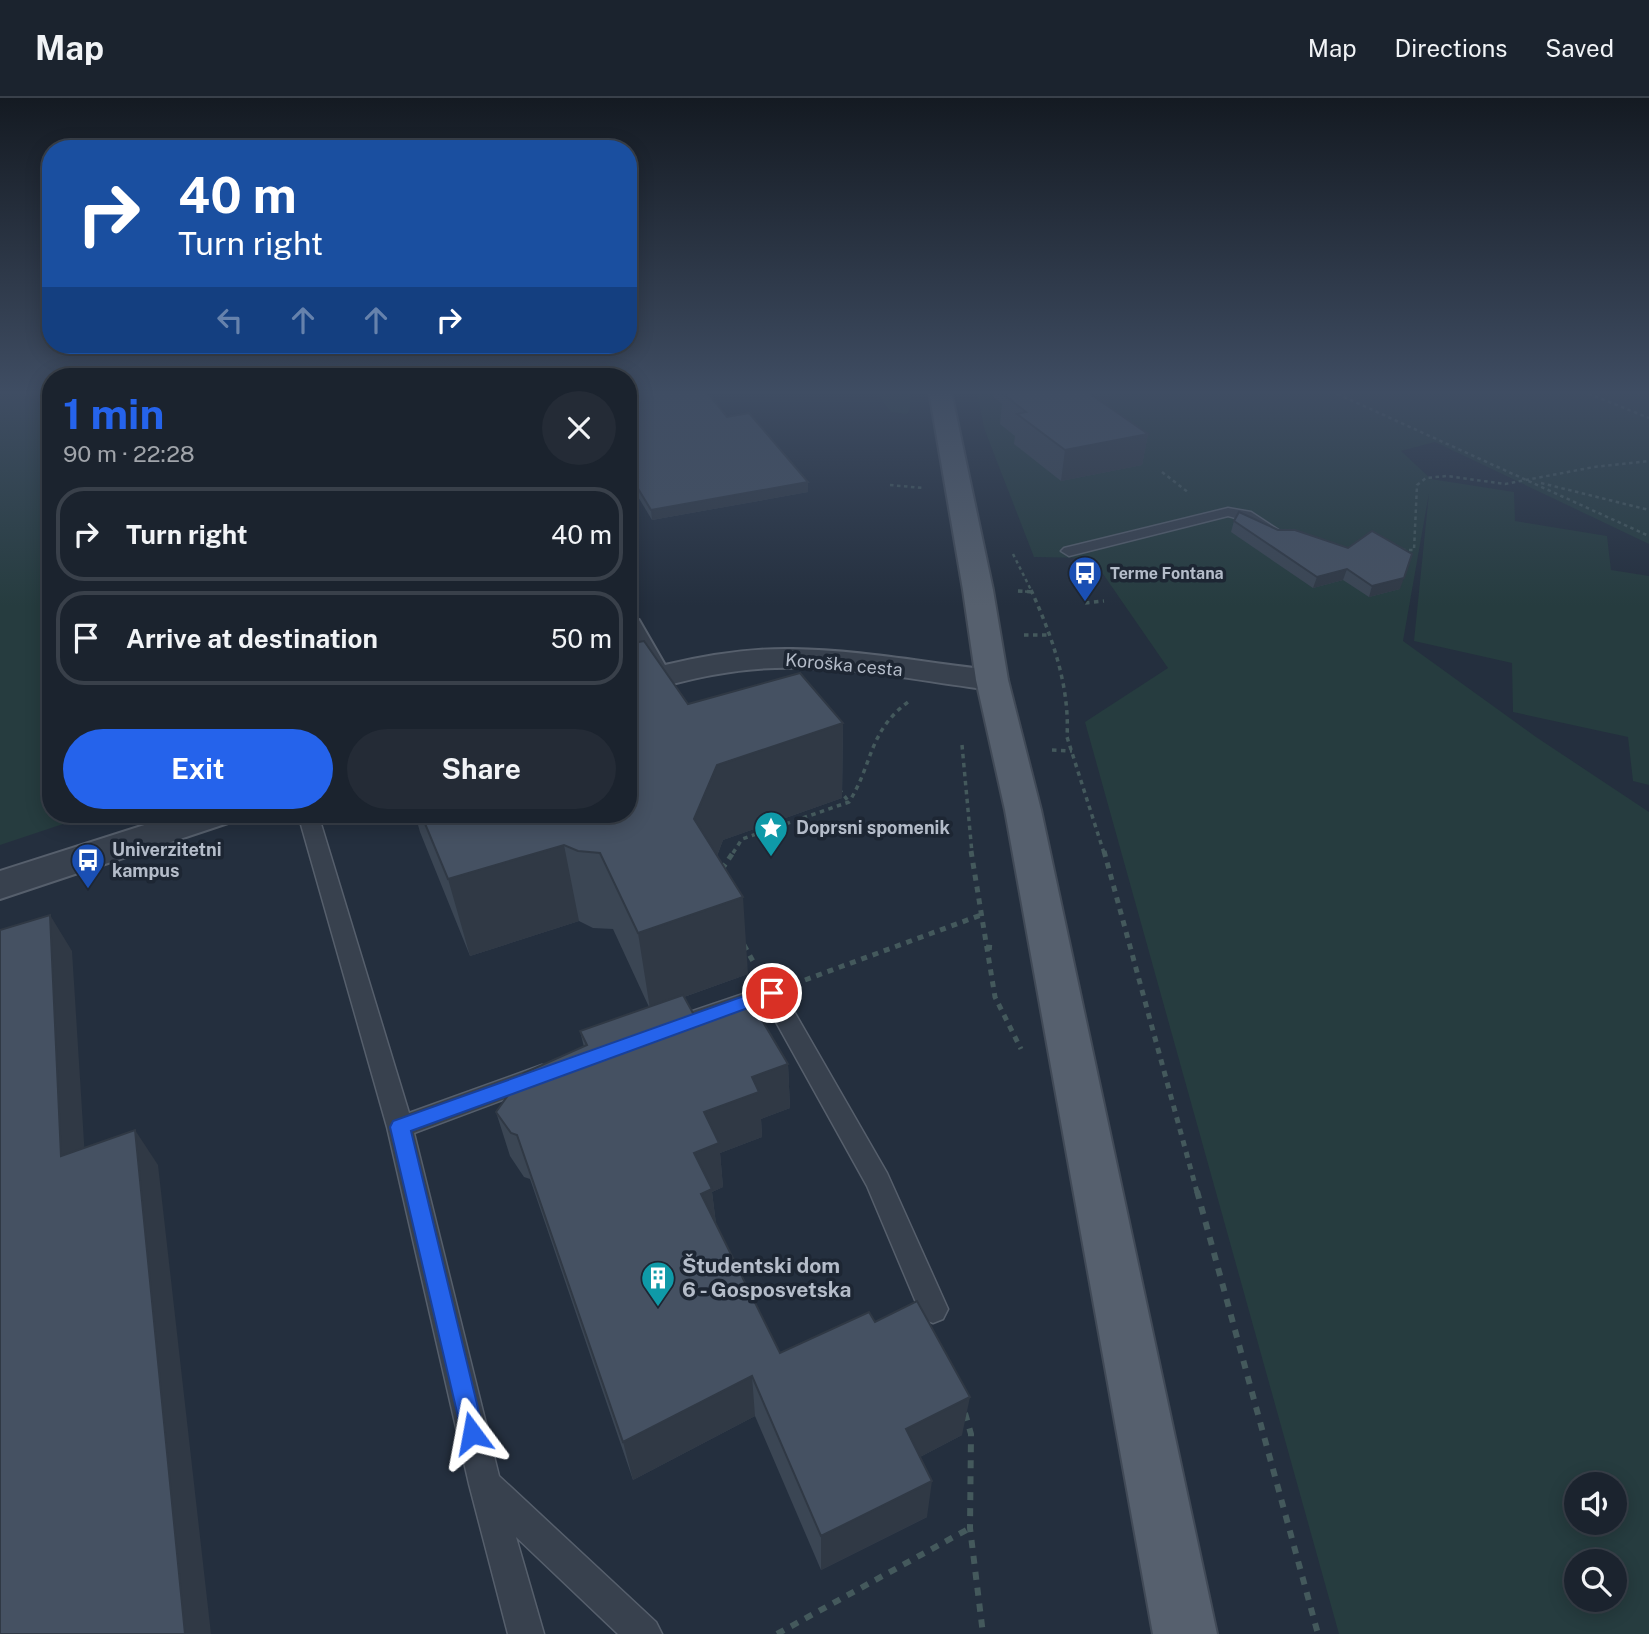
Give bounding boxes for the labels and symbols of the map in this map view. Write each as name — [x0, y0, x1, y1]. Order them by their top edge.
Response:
bus stop icon: Terme Fontana — [1066, 554, 1104, 603]
place label: Terme Fontana — [1110, 564, 1224, 583]
street label: Koroška cesta — [785, 649, 904, 680]
place icon: Doprsni spomenik — [752, 809, 790, 858]
place label: Doprsni spomenik — [796, 817, 950, 838]
place label: Univerzitetni kampus — [112, 839, 221, 881]
bus stop icon: Univerzitetni kampus — [69, 841, 107, 890]
pin — [742, 963, 802, 1023]
place label: Študentski dom 6 - Gosposvetska — [682, 1253, 852, 1302]
building icon: Študentski dom 6 - Gosposvetska — [639, 1259, 677, 1308]
position arrow — [435, 1396, 509, 1470]

